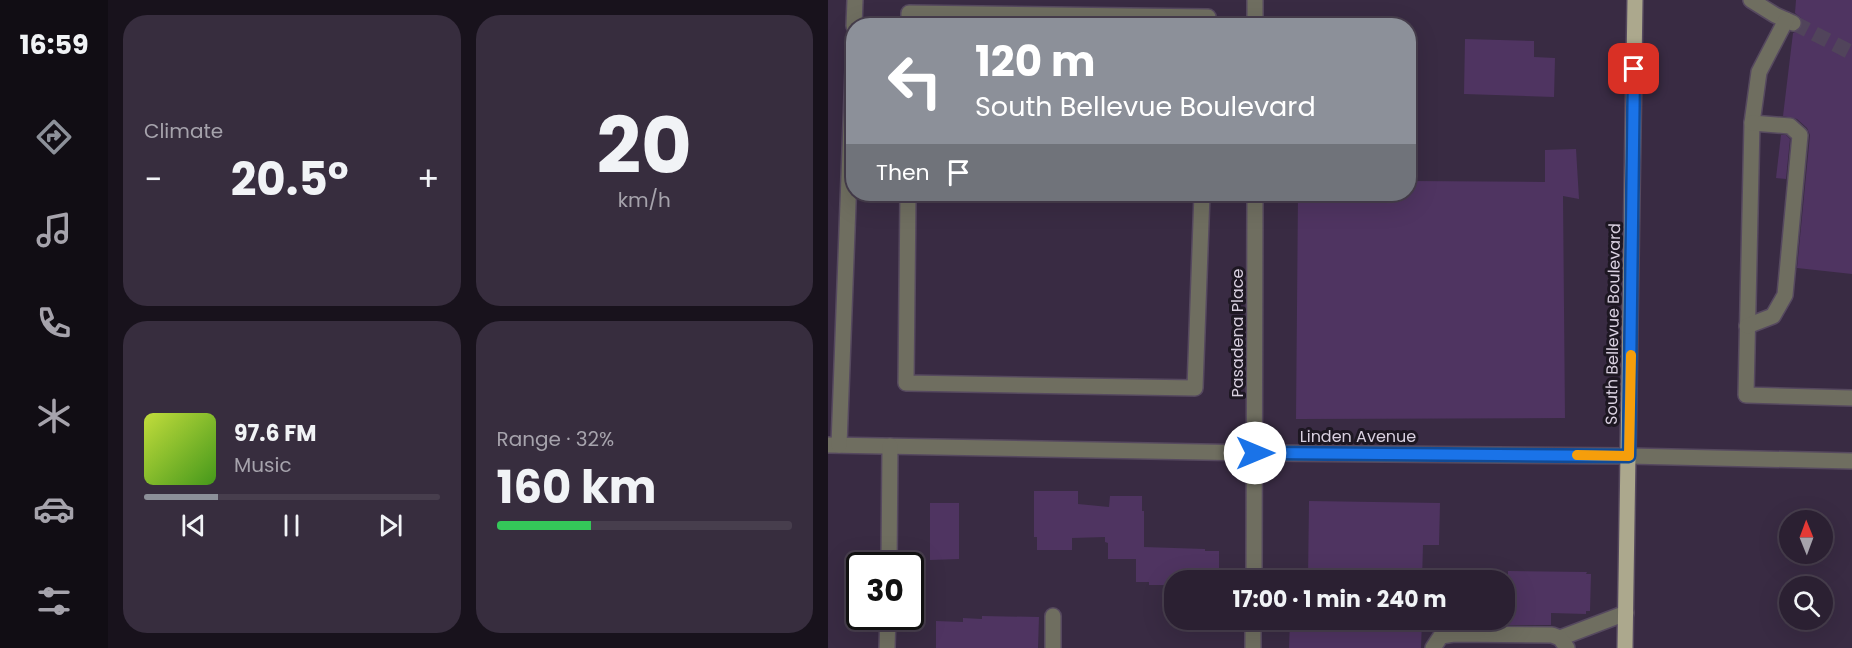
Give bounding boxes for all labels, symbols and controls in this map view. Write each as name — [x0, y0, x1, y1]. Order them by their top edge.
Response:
text: 16:59 — [19, 26, 89, 63]
text: 120 m — [975, 32, 1096, 91]
icon: left — [876, 42, 954, 120]
pin — [1608, 43, 1659, 94]
icon: arrive — [1617, 52, 1650, 85]
text: South Bellevue Boulevard — [975, 88, 1316, 125]
text: 20 — [597, 91, 692, 200]
icon: directions — [33, 116, 75, 158]
text: Climate — [144, 117, 223, 145]
text: 20.5° — [231, 148, 348, 211]
text: − — [144, 156, 162, 203]
text: + — [417, 156, 439, 203]
icon: arrive — [942, 156, 975, 189]
text: Then — [876, 157, 930, 188]
text: km/h — [618, 186, 671, 214]
icon: music — [33, 209, 75, 251]
street label: South Bellevue Boulevard — [1600, 223, 1626, 425]
street label: Pasadena Place — [1226, 268, 1249, 397]
icon: phone — [33, 302, 75, 344]
icon: climate — [33, 395, 75, 437]
text: 97.6 FM — [234, 418, 316, 449]
position arrow — [1223, 421, 1287, 485]
text: Range · 32% — [497, 425, 614, 453]
street label: Linden Avenue — [1300, 425, 1416, 448]
text: Music — [234, 451, 292, 479]
text: 160 km — [497, 456, 656, 519]
icon: car — [33, 488, 75, 530]
icon: previous — [177, 509, 210, 542]
icon: pause — [275, 509, 308, 542]
icon: next — [374, 509, 407, 542]
north arrow — [1779, 510, 1833, 564]
map controls — [1779, 510, 1833, 630]
speed limit sign: 30 — [846, 552, 924, 630]
button: search — [1779, 576, 1833, 630]
icon: filters — [33, 580, 75, 622]
text: 17:00 · 1 min · 240 m — [1232, 584, 1447, 615]

